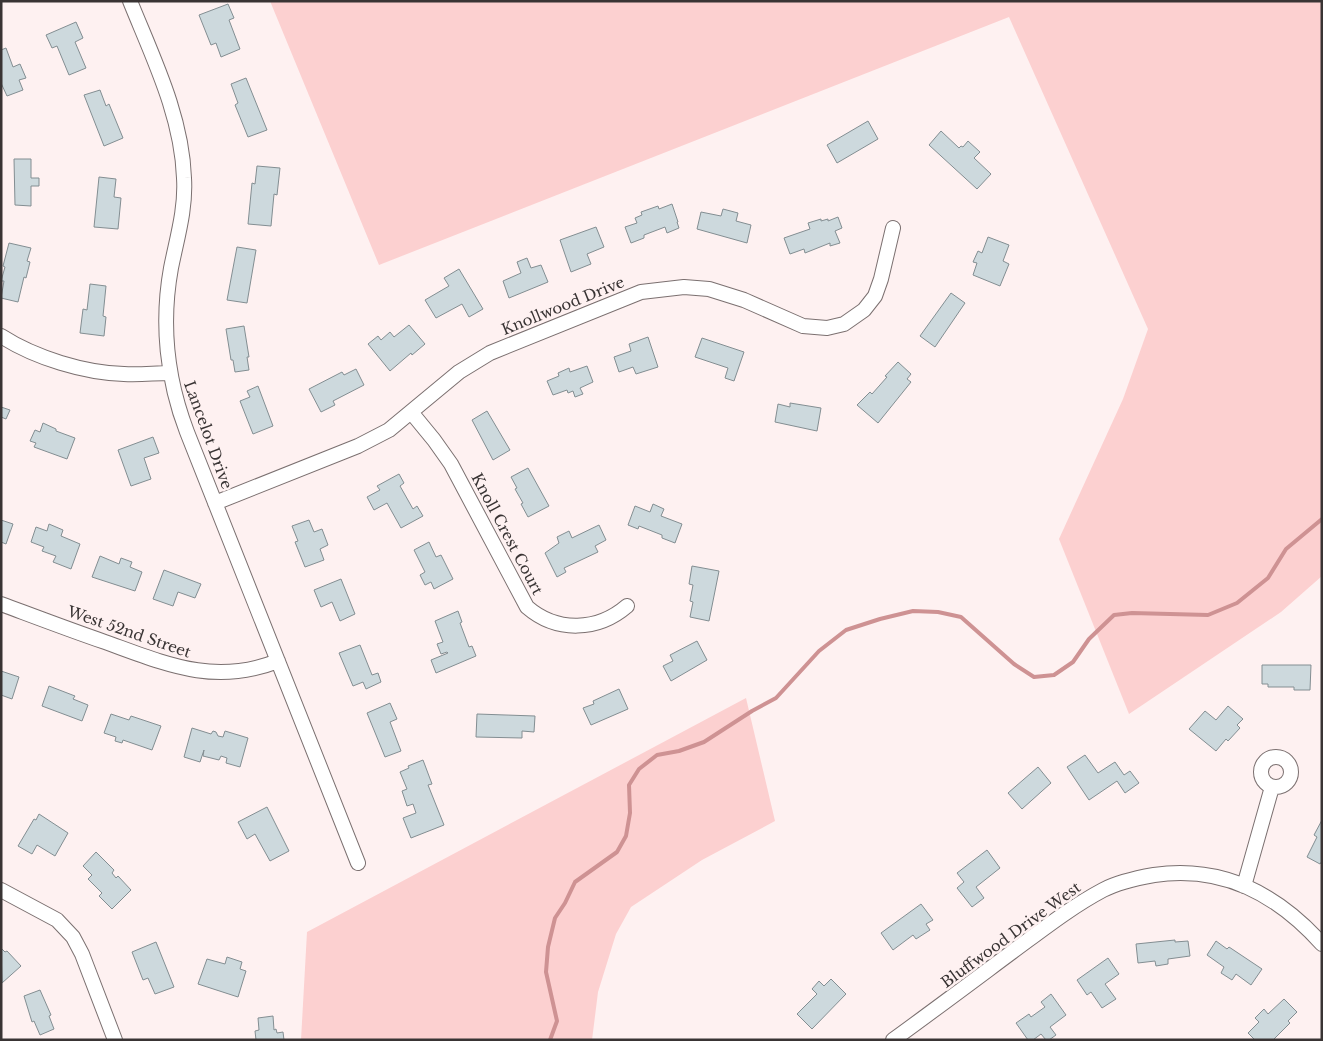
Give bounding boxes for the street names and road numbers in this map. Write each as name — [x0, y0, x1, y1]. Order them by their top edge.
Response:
street label: Knollwood Drive — [499, 272, 627, 339]
street label: Lancelot Drive — [180, 378, 237, 492]
street label: Knoll Crest Court — [467, 470, 548, 598]
street label: West 52nd Street — [64, 601, 194, 662]
street label: Bluffwood Drive West — [937, 877, 1085, 992]

